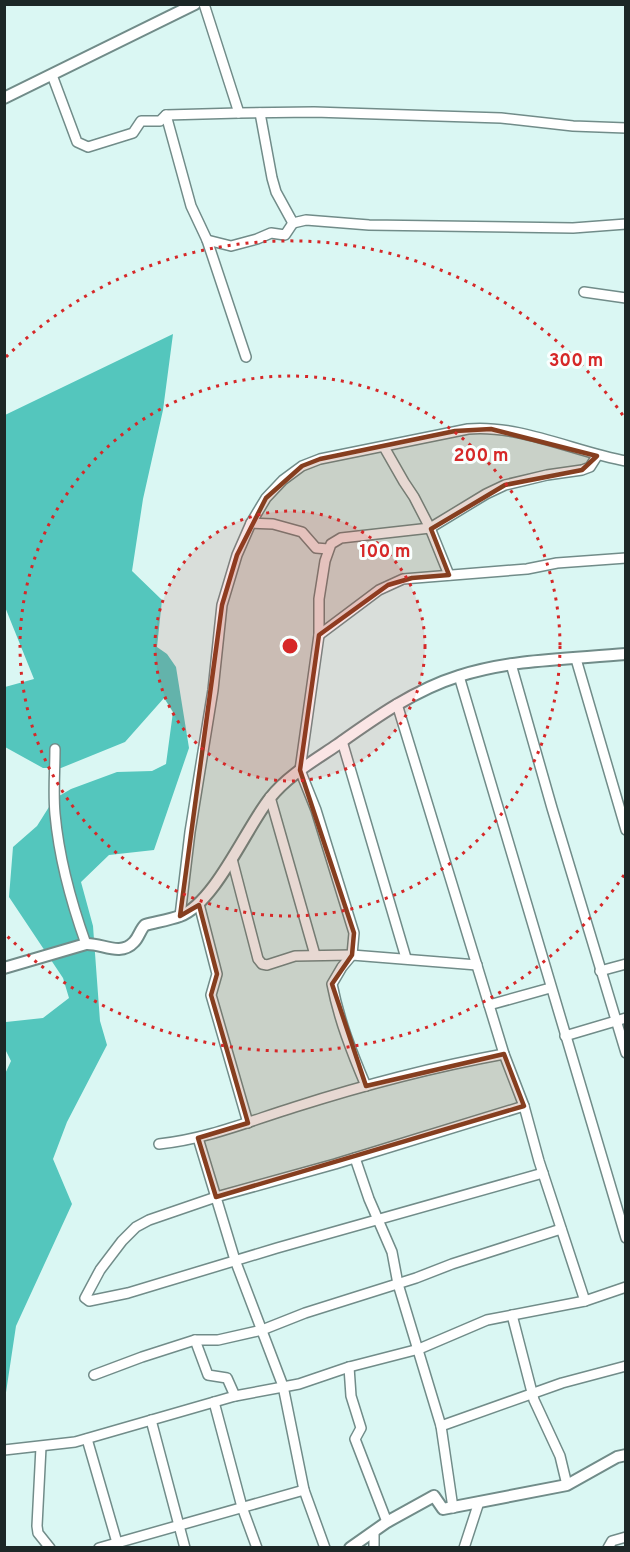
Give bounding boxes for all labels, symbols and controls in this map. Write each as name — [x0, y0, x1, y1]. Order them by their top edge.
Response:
text: 300 m — [549, 350, 603, 373]
text: 200 m — [453, 445, 509, 468]
text: 100 m — [359, 541, 411, 564]
centre of rings — [280, 636, 300, 656]

